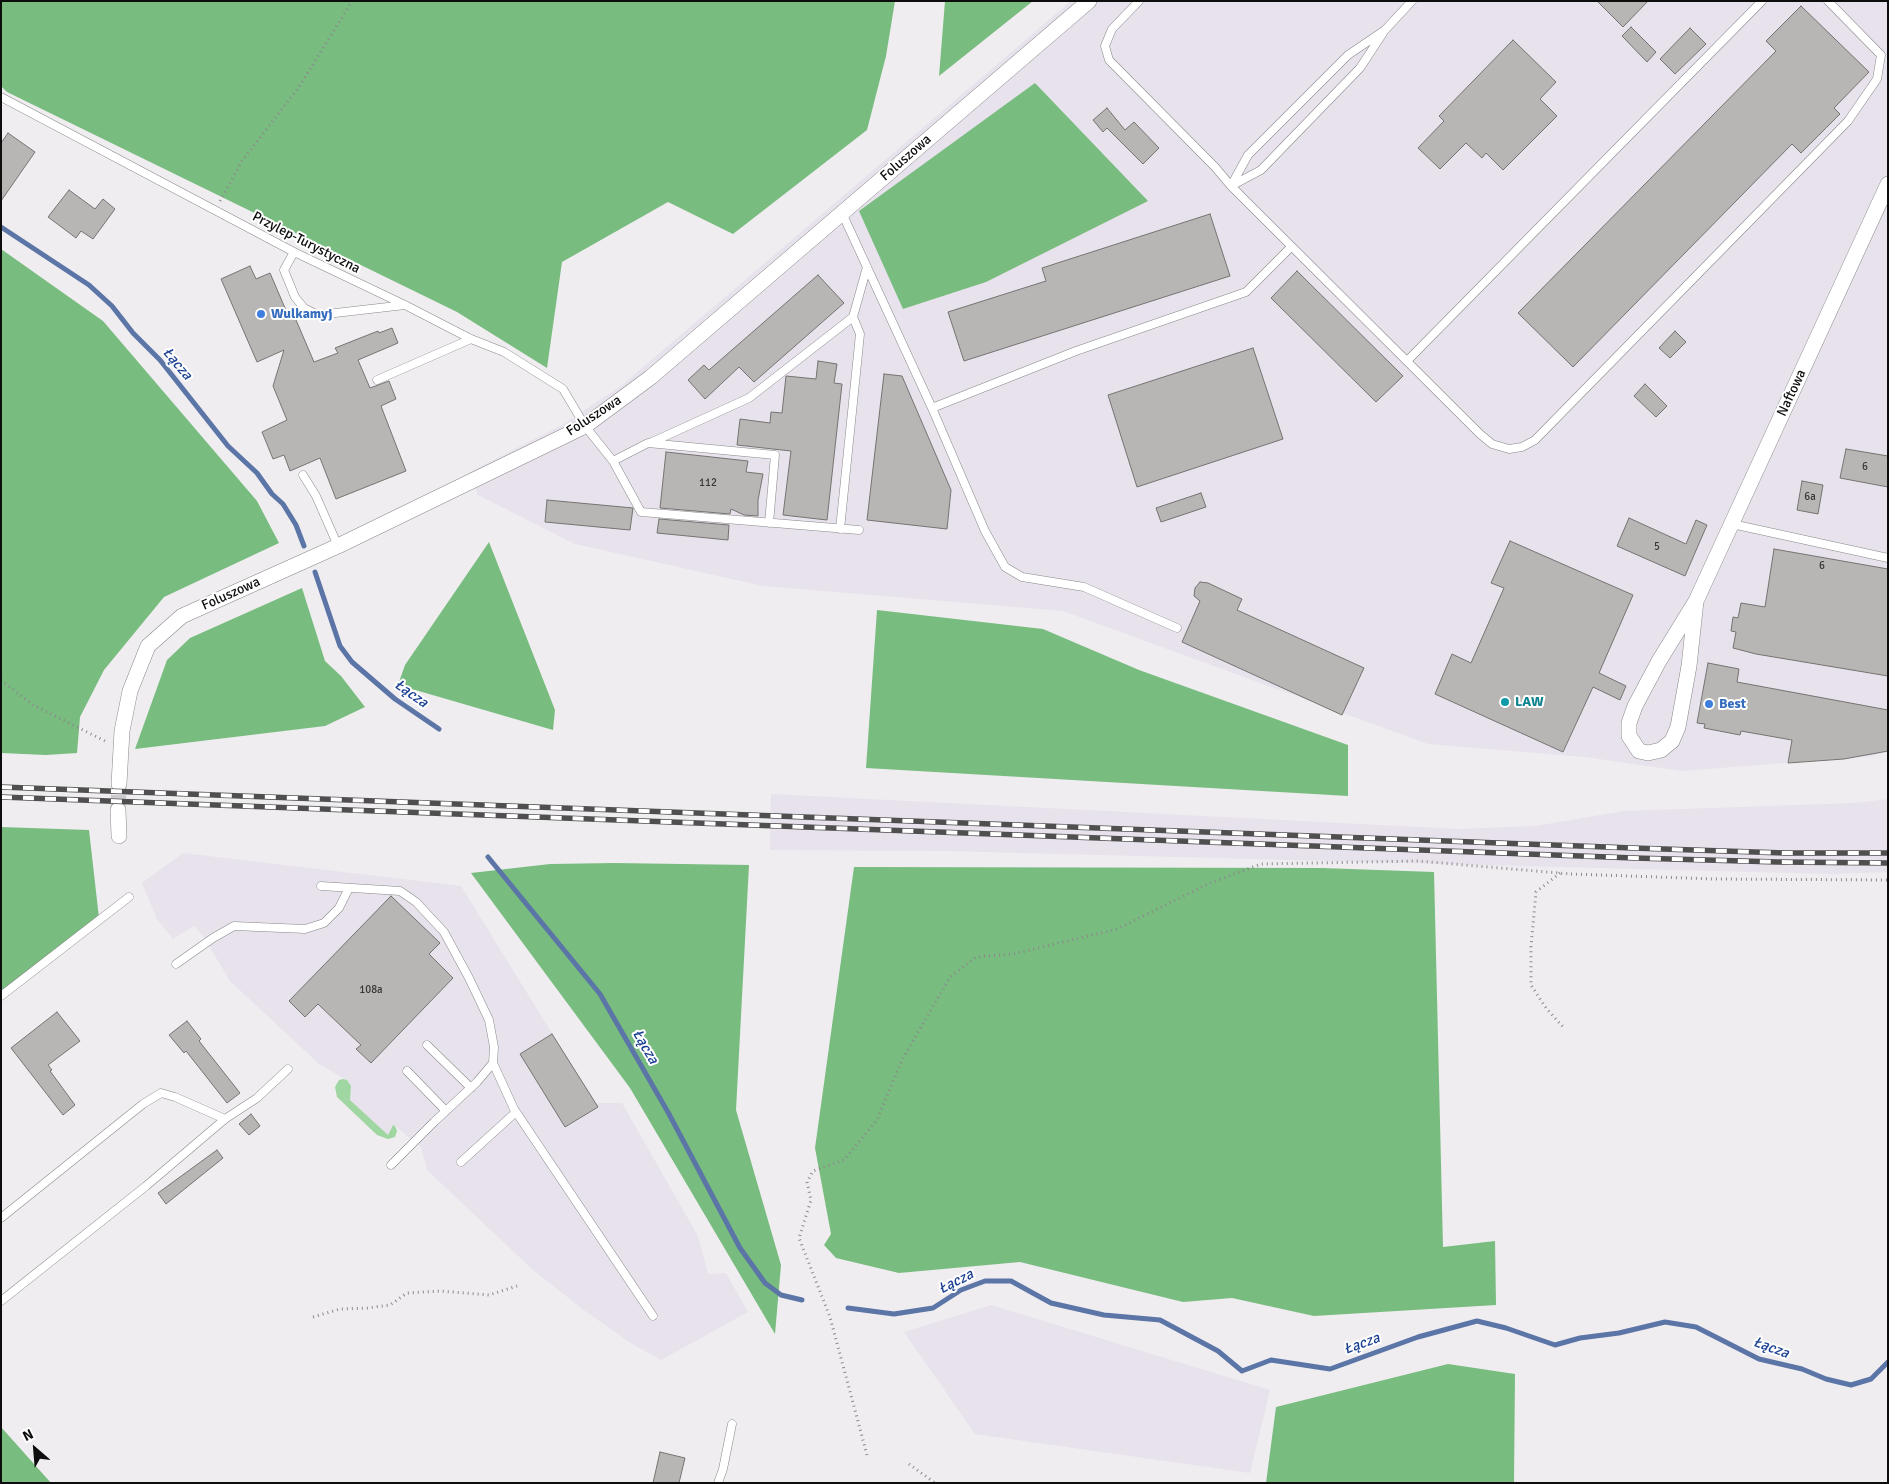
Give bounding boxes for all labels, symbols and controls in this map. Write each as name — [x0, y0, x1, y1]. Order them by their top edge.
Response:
street label: Foluszowa — [877, 131, 935, 185]
street label: Przylep-Turystyczna — [249, 209, 363, 277]
place label: Wulkamyj — [271, 306, 332, 322]
marker: Wulkamyj — [255, 308, 267, 320]
water label: Łącza — [158, 344, 196, 384]
street label: Naftowa — [1774, 367, 1810, 419]
street label: Foluszowa — [563, 392, 625, 440]
house number: 6 — [1862, 460, 1868, 474]
house number: 112 — [699, 476, 717, 490]
house number: 6a — [1804, 490, 1816, 504]
house number: 5 — [1654, 540, 1660, 554]
house number: 6 — [1819, 559, 1825, 573]
street label: Foluszowa — [199, 574, 263, 614]
water label: Łącza — [391, 676, 431, 712]
place label: LAW — [1515, 694, 1544, 710]
marker: LAW — [1499, 696, 1511, 708]
place label: Best — [1719, 696, 1746, 712]
marker: Best — [1703, 698, 1715, 710]
house number: 108a — [359, 983, 383, 997]
water label: Łącza — [628, 1027, 662, 1067]
water label: Łącza — [936, 1266, 976, 1298]
water label: Łącza — [1342, 1329, 1382, 1359]
water label: Łącza — [1751, 1333, 1791, 1363]
north arrow — [10, 1424, 60, 1474]
text: N — [20, 1425, 36, 1445]

